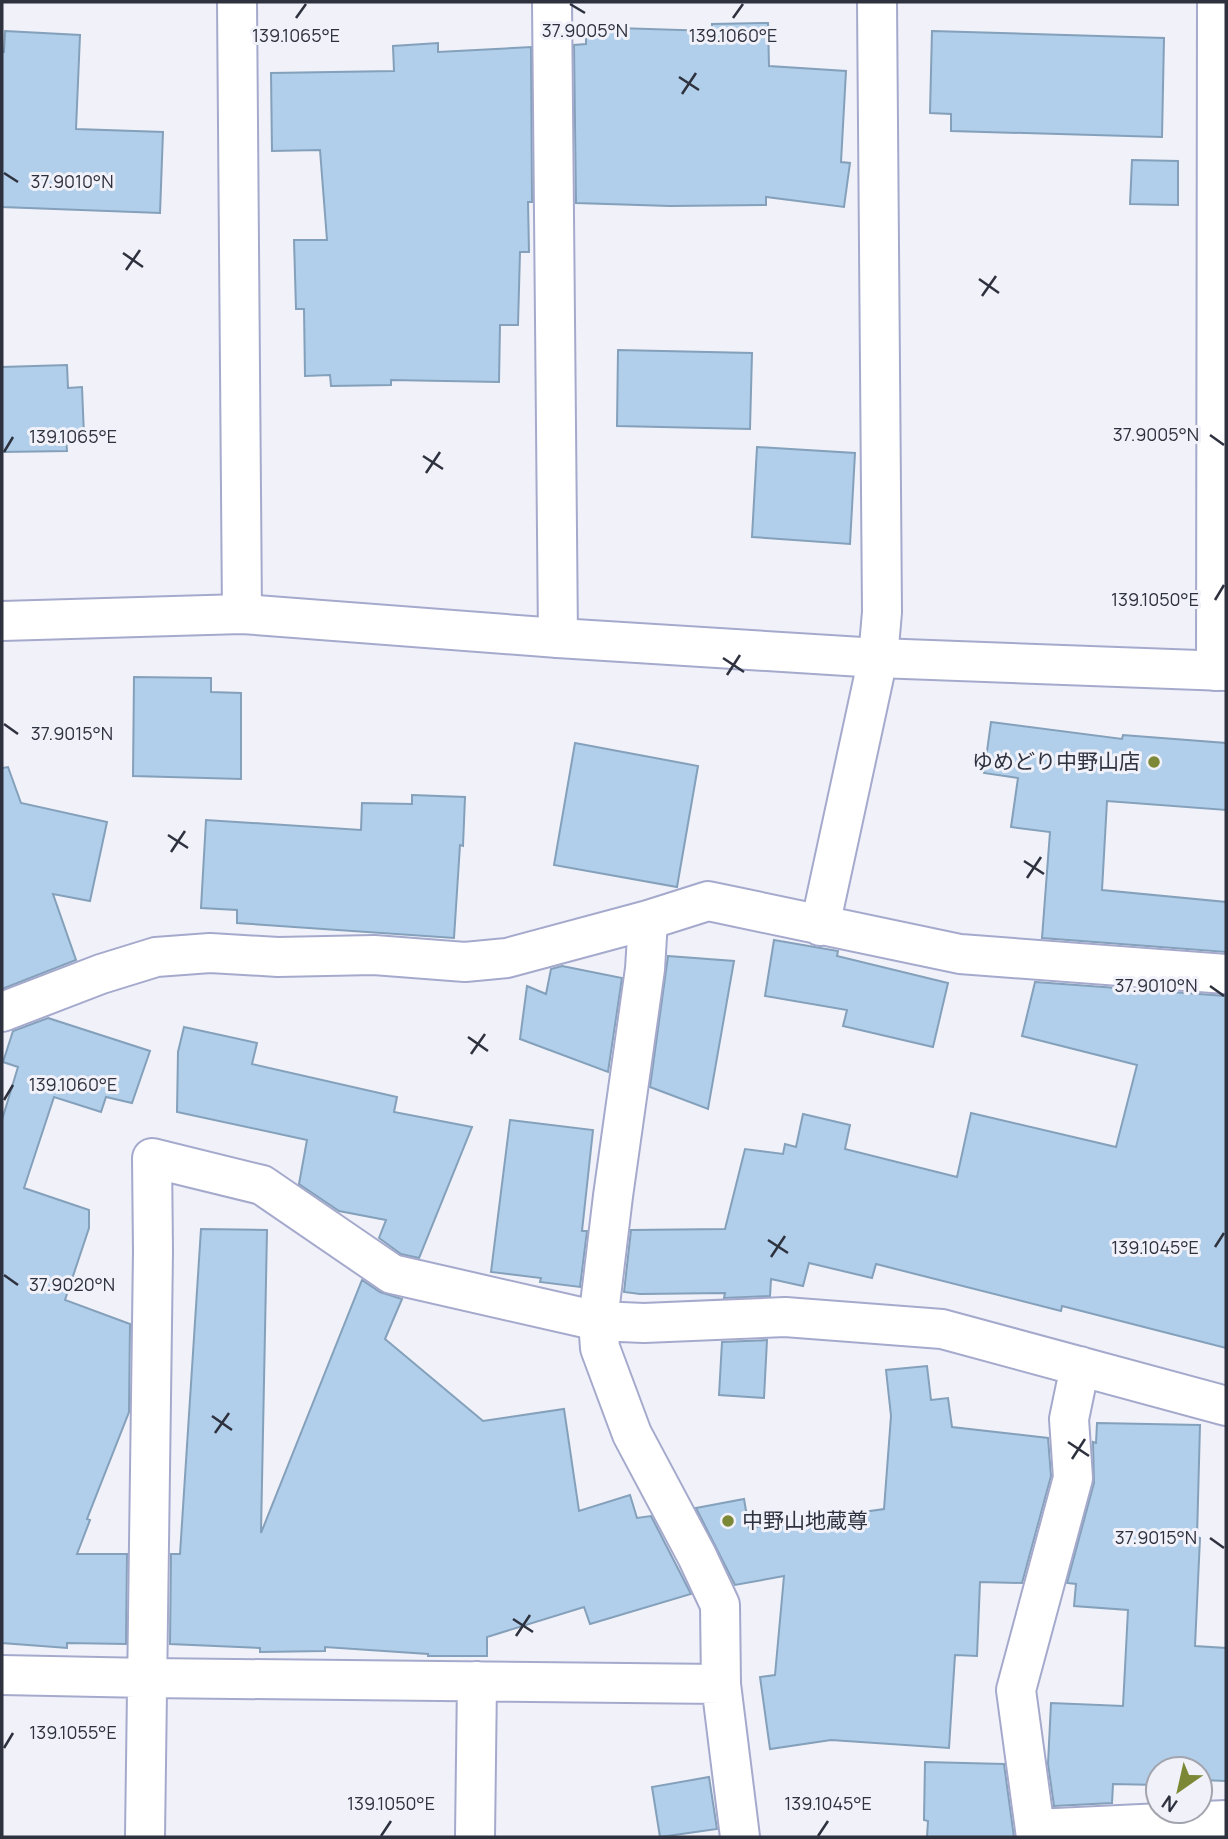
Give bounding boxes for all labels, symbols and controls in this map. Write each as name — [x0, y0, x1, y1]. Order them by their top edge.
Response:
text: 37.9005°N — [542, 18, 628, 42]
text: 139.1065°E — [252, 23, 340, 47]
text: 139.1060°E — [689, 23, 777, 47]
text: 37.9010°N — [31, 169, 113, 193]
text: 37.9005°N — [1113, 422, 1199, 446]
text: 139.1065°E — [29, 424, 117, 448]
text: 139.1050°E — [1111, 587, 1199, 611]
text: 37.9015°N — [31, 721, 113, 745]
place label: ゆめどり中野山店 — [972, 747, 1140, 775]
marker: ゆめどり中野山店 — [1146, 754, 1162, 770]
text: 37.9010°N — [1115, 973, 1197, 997]
text: 139.1060°E — [29, 1072, 117, 1096]
text: 139.1045°E — [1111, 1235, 1199, 1259]
text: 37.9020°N — [29, 1272, 115, 1296]
place label: 中野山地蔵尊 — [742, 1506, 868, 1534]
marker: 中野山地蔵尊 — [720, 1513, 736, 1529]
text: 37.9015°N — [1115, 1525, 1197, 1549]
text: 139.1055°E — [29, 1720, 117, 1744]
north arrow — [1144, 1755, 1214, 1825]
text: N — [1157, 1789, 1182, 1819]
text: 139.1050°E — [347, 1791, 435, 1815]
text: 139.1045°E — [784, 1791, 872, 1815]

